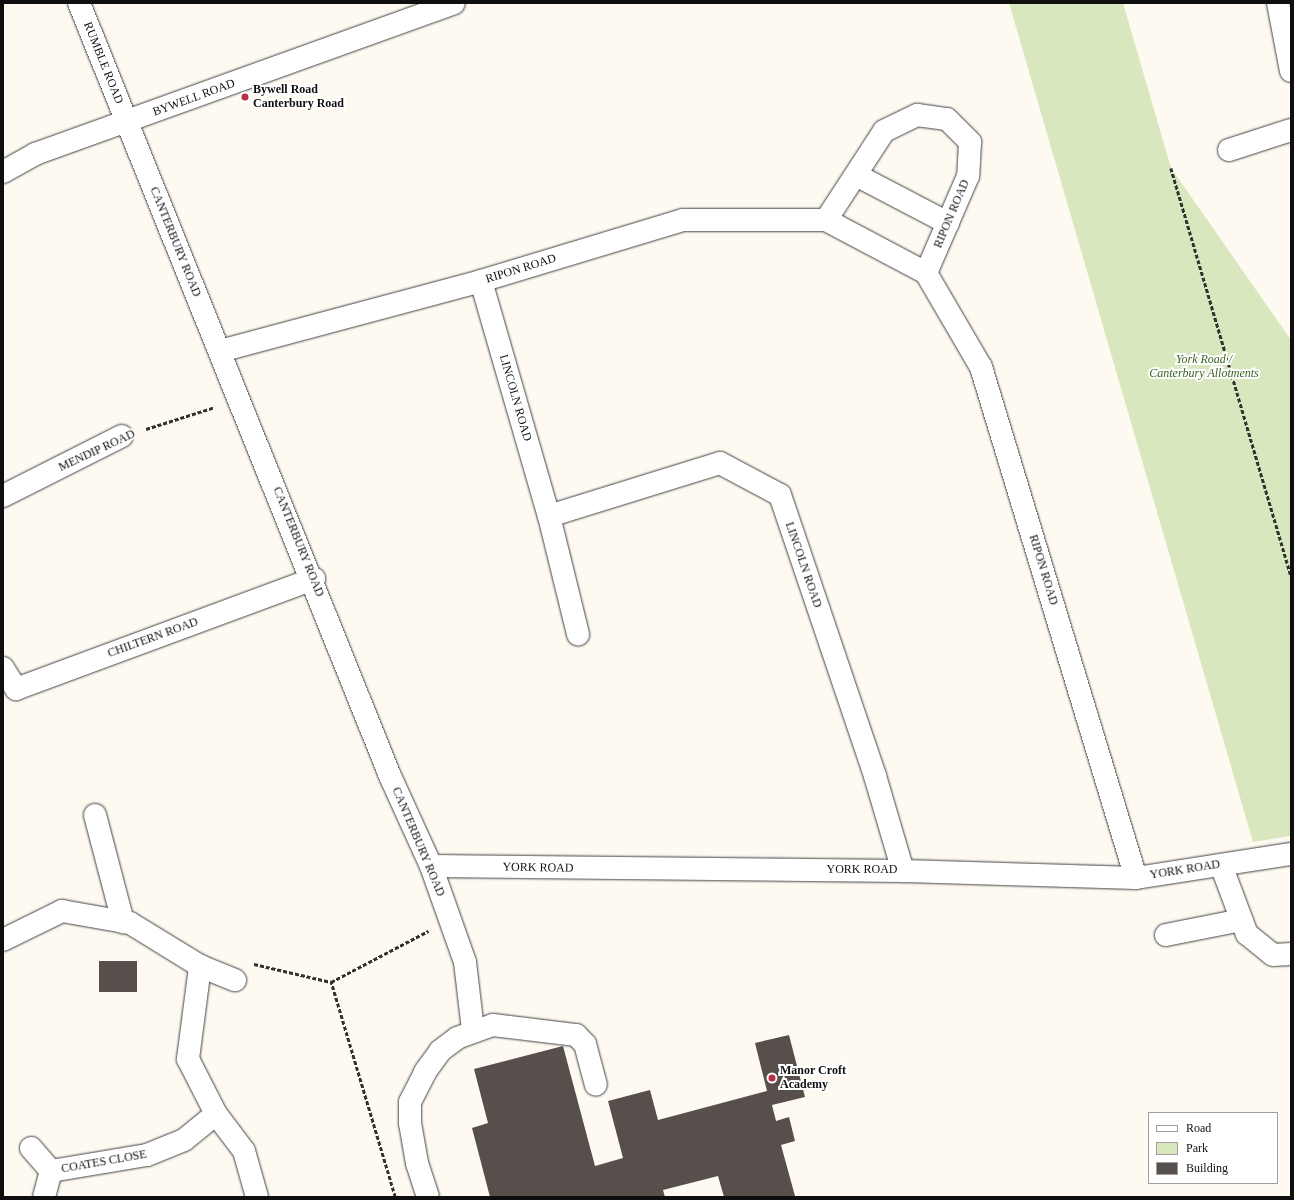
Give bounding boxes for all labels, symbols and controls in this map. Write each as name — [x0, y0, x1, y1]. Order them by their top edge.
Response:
street label: RUMBLE ROAD — [80, 20, 126, 106]
street label: BYWELL ROAD — [151, 76, 237, 120]
place label: Bywell Road Canterbury Road — [253, 83, 344, 111]
marker: Bywell Road Canterbury Road — [240, 92, 250, 102]
street label: RIPON ROAD — [931, 178, 973, 250]
street label: CANTERBURY ROAD — [146, 185, 204, 299]
street label: RIPON ROAD — [484, 251, 558, 287]
street label: LINCOLN ROAD — [496, 353, 534, 443]
park label: York Road / Canterbury Allotments — [1149, 353, 1259, 381]
street label: MENDIP ROAD — [56, 427, 138, 475]
street label: CANTERBURY ROAD — [269, 485, 327, 599]
street label: LINCOLN ROAD — [782, 520, 824, 610]
street label: RIPON ROAD — [1025, 533, 1061, 607]
street label: CHILTERN ROAD — [106, 615, 200, 661]
street label: CANTERBURY ROAD — [388, 785, 448, 899]
street label: YORK ROAD — [1149, 857, 1221, 883]
street label: YORK ROAD — [502, 860, 574, 876]
street label: YORK ROAD — [826, 863, 898, 877]
place label: Manor Croft Academy — [780, 1064, 846, 1092]
marker: Manor Croft Academy — [767, 1073, 777, 1083]
legend — [1148, 1112, 1278, 1184]
text: Road — [1186, 1121, 1211, 1135]
text: Park — [1186, 1141, 1208, 1155]
street label: COATES CLOSE — [60, 1147, 148, 1177]
text: Building — [1186, 1161, 1228, 1175]

